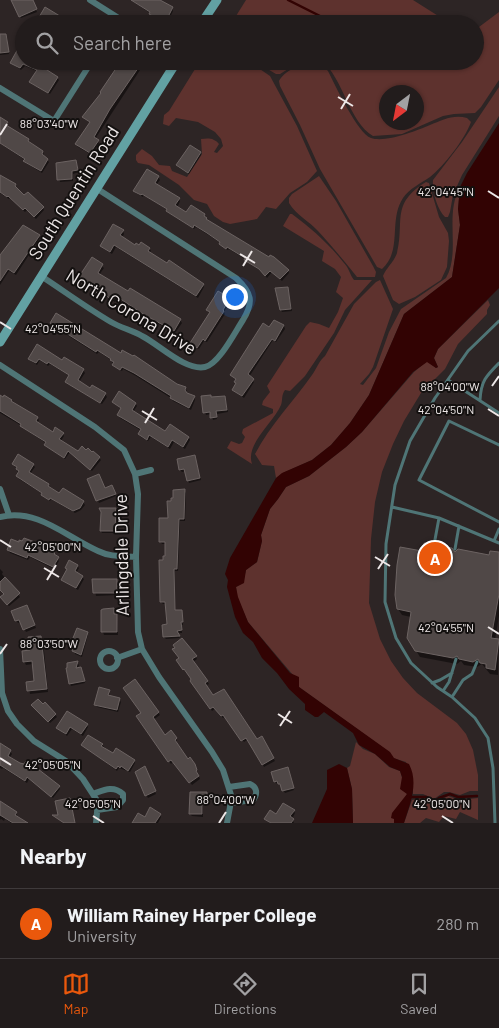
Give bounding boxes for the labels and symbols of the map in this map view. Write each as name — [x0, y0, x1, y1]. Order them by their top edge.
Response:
north arrow — [379, 85, 424, 130]
text: 88°03'40"W — [20, 116, 79, 130]
street label: South Quentin Road — [23, 122, 123, 263]
text: 42°04'45"N — [418, 184, 474, 198]
street label: North Corona Drive — [62, 264, 201, 359]
your location — [222, 284, 248, 310]
text: 42°04'55"N — [25, 321, 81, 335]
text: 88°04'00"W — [420, 379, 480, 393]
text: 42°04'50"N — [418, 402, 474, 416]
street label: Arlingdale Drive — [109, 494, 133, 616]
text: 42°05'00"N — [25, 539, 81, 553]
pin: A — [419, 539, 451, 577]
text: 42°04'55"N — [418, 620, 474, 634]
text: 88°03'50"W — [20, 636, 79, 650]
text: 42°05'05"N — [25, 757, 81, 771]
text: 88°04'00"W — [196, 792, 256, 806]
text: 42°05'05"N — [65, 796, 121, 810]
text: 42°05'00"N — [414, 796, 470, 810]

